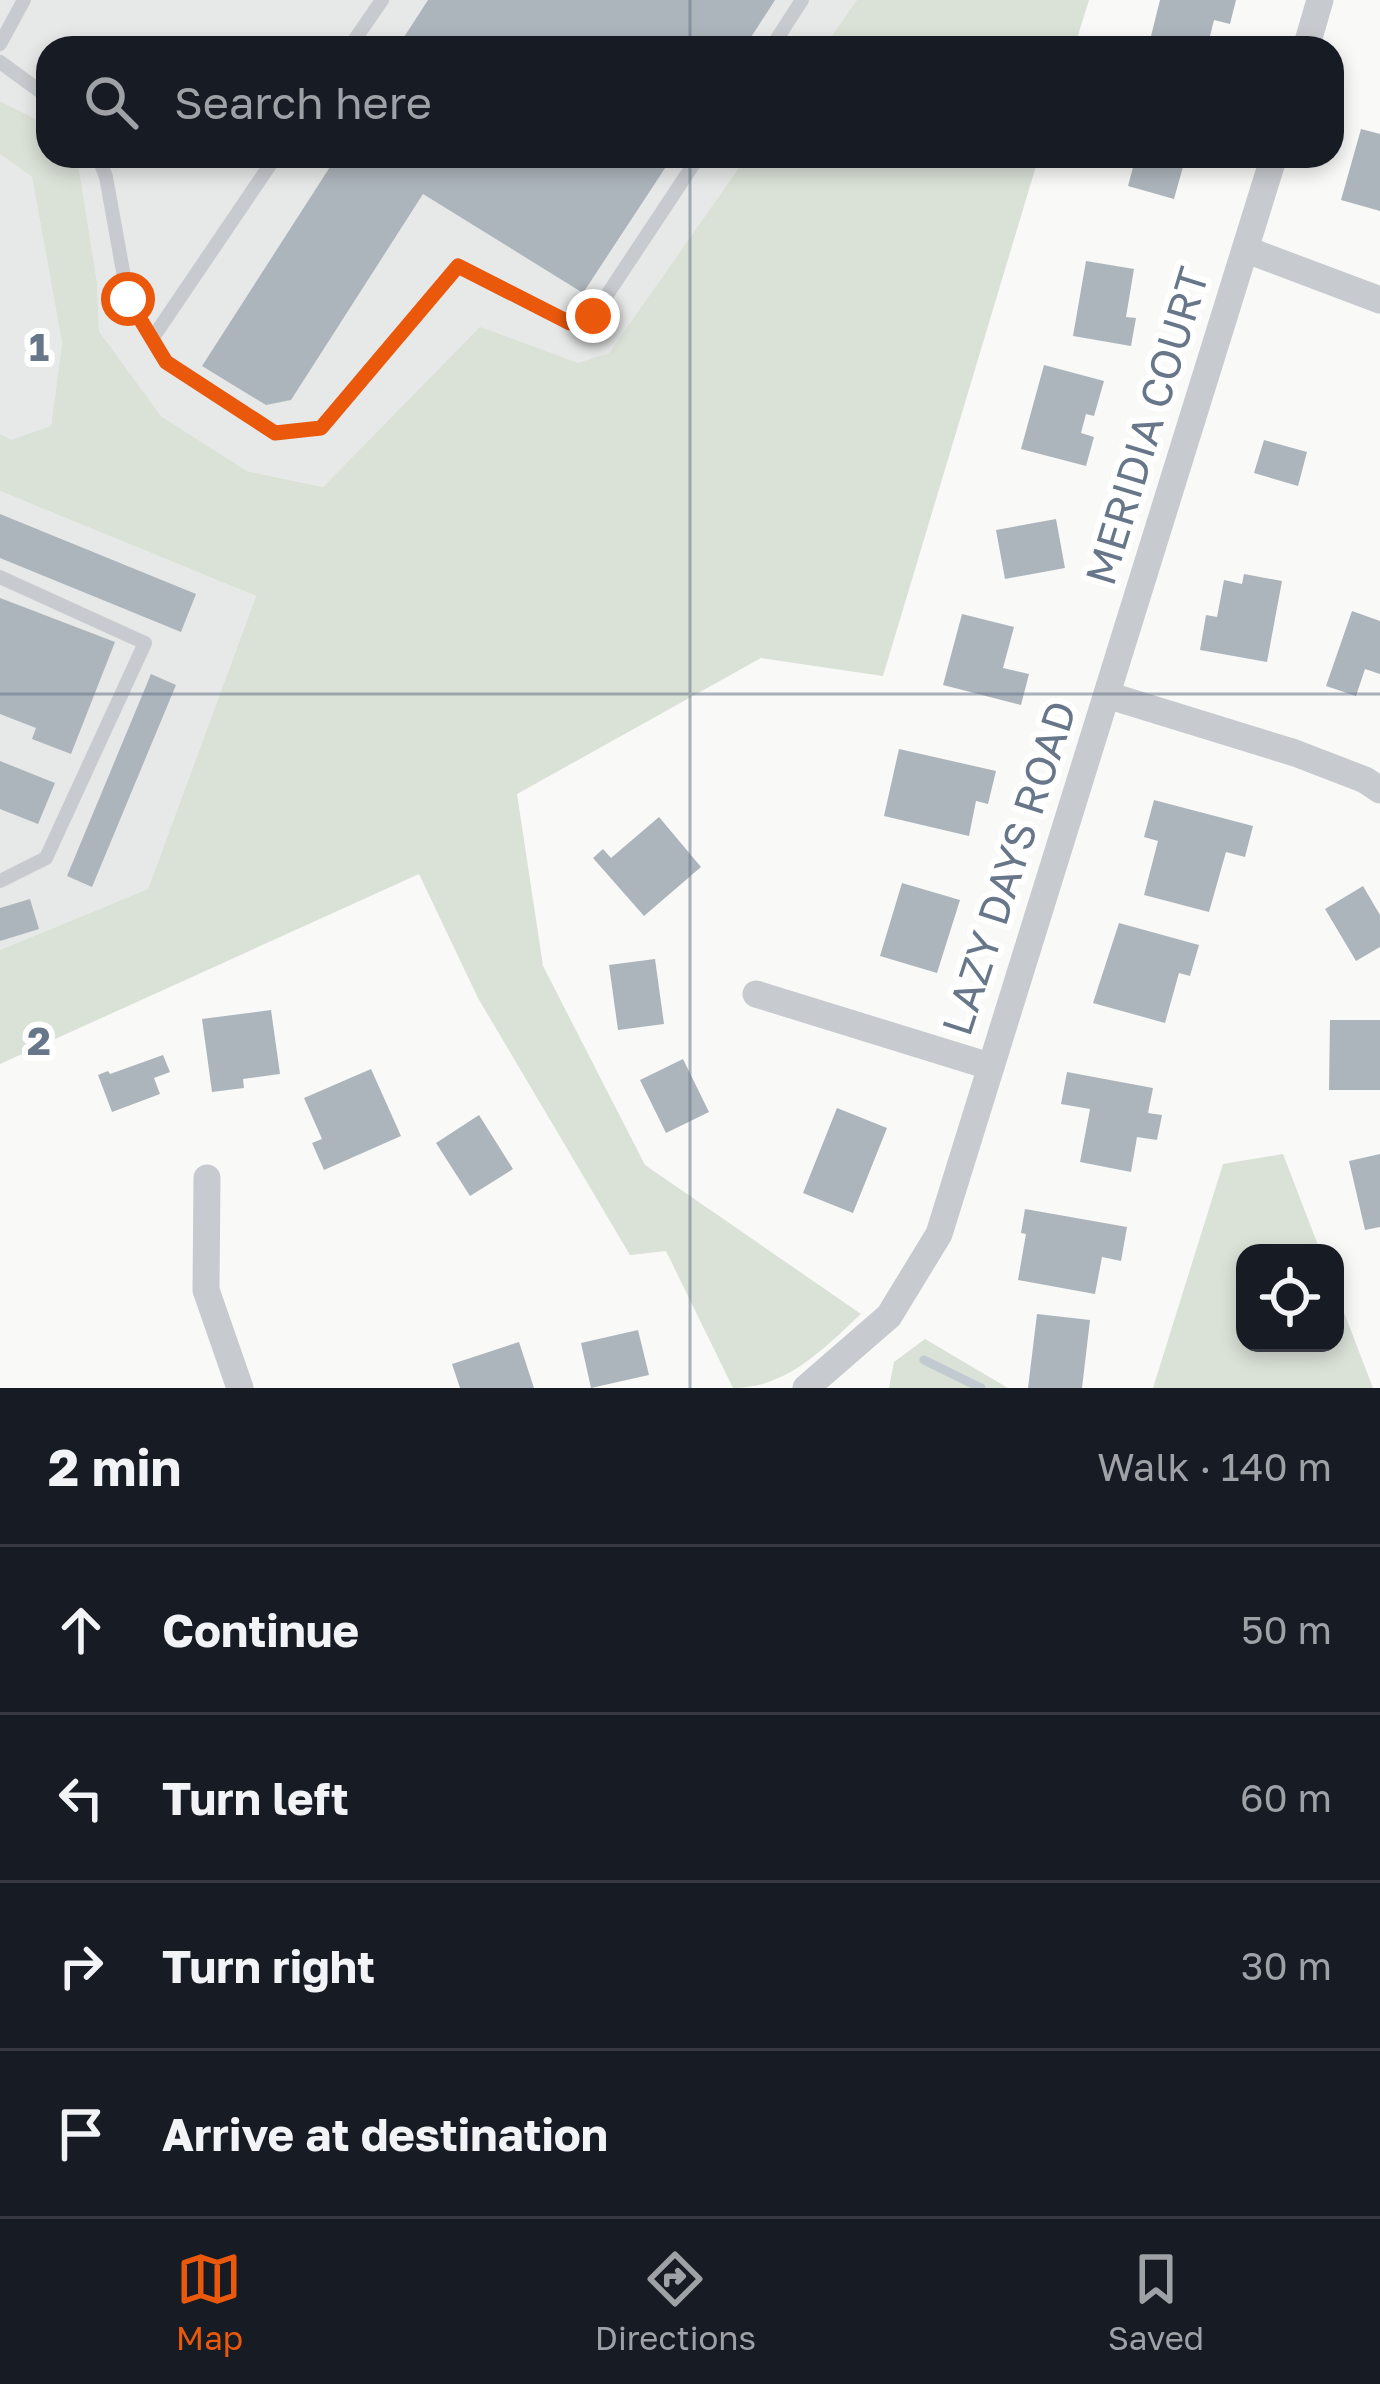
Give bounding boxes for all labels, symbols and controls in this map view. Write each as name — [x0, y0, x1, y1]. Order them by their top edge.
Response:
search box — [36, 36, 1344, 168]
icon: search — [78, 69, 144, 135]
text: Search here — [174, 75, 432, 129]
street label: MERIDIA COURT — [1074, 261, 1218, 590]
route start — [101, 272, 155, 326]
route end — [566, 289, 620, 343]
text: 1 — [29, 323, 49, 370]
street label: LAZY DAYS ROAD — [930, 694, 1086, 1041]
text: 2 — [27, 1017, 51, 1064]
map controls — [1236, 1244, 1344, 1352]
button: locate — [1236, 1244, 1344, 1352]
text: 2 min — [48, 1436, 181, 1497]
text: Walk · 140 m — [1097, 1443, 1332, 1490]
icon: ahead — [48, 1597, 114, 1663]
text: Continue — [162, 1603, 359, 1657]
text: 50 m — [1241, 1606, 1332, 1653]
icon: left — [48, 1765, 114, 1831]
text: Turn left — [162, 1771, 349, 1825]
text: 60 m — [1240, 1774, 1332, 1821]
icon: right — [48, 1933, 114, 1999]
text: Turn right — [162, 1939, 375, 1993]
text: 30 m — [1241, 1942, 1332, 1989]
icon: arrive — [48, 2101, 114, 2167]
text: Arrive at destination — [162, 2107, 608, 2161]
tab: Map — [176, 2246, 243, 2357]
tab: Directions — [595, 2246, 756, 2357]
tab: Saved — [1108, 2246, 1204, 2357]

